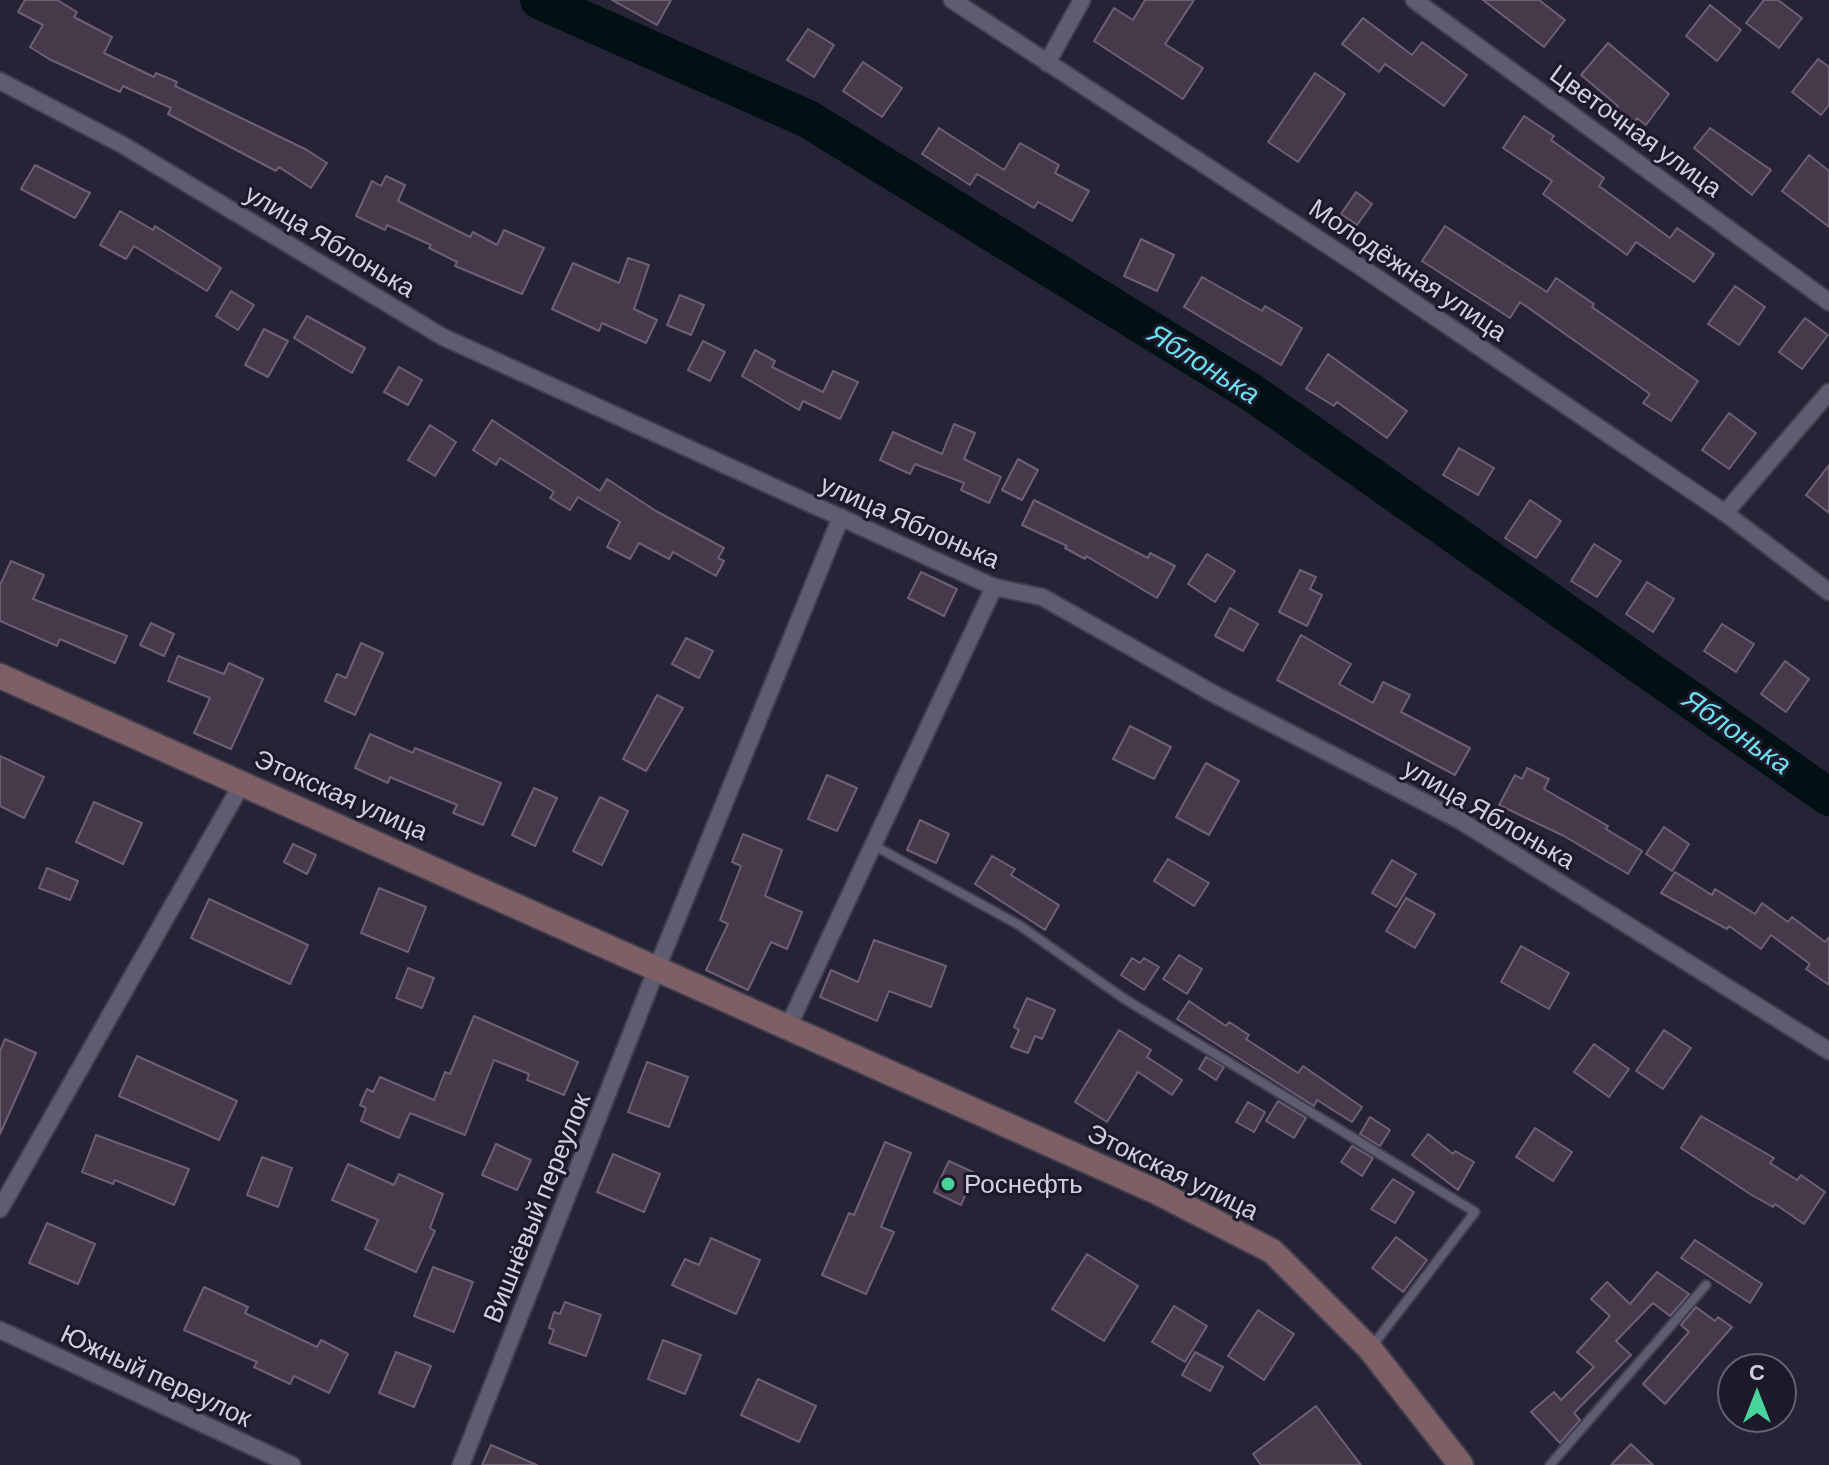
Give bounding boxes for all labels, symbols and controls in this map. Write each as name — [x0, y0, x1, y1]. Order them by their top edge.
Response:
street label: Цветочная улица — [1544, 58, 1728, 204]
street label: улица Яблонька — [239, 178, 421, 304]
street label: Молодёжная улица — [1303, 192, 1513, 348]
water label: Яблонька — [1142, 317, 1266, 411]
street label: улица Яблонька — [815, 468, 1005, 576]
water label: Яблонька — [1676, 683, 1798, 781]
street label: Этокская улица — [249, 743, 433, 847]
street label: улица Яблонька — [1397, 752, 1581, 876]
street label: Вишнёвый переулок — [477, 1089, 597, 1327]
street label: Этокская улица — [1082, 1117, 1264, 1227]
place label: Роснефть — [964, 1168, 1083, 1200]
marker: Роснефть — [939, 1175, 957, 1193]
street label: Южный переулок — [55, 1318, 257, 1434]
north arrow — [1717, 1353, 1797, 1433]
text: С — [1749, 1358, 1765, 1384]

